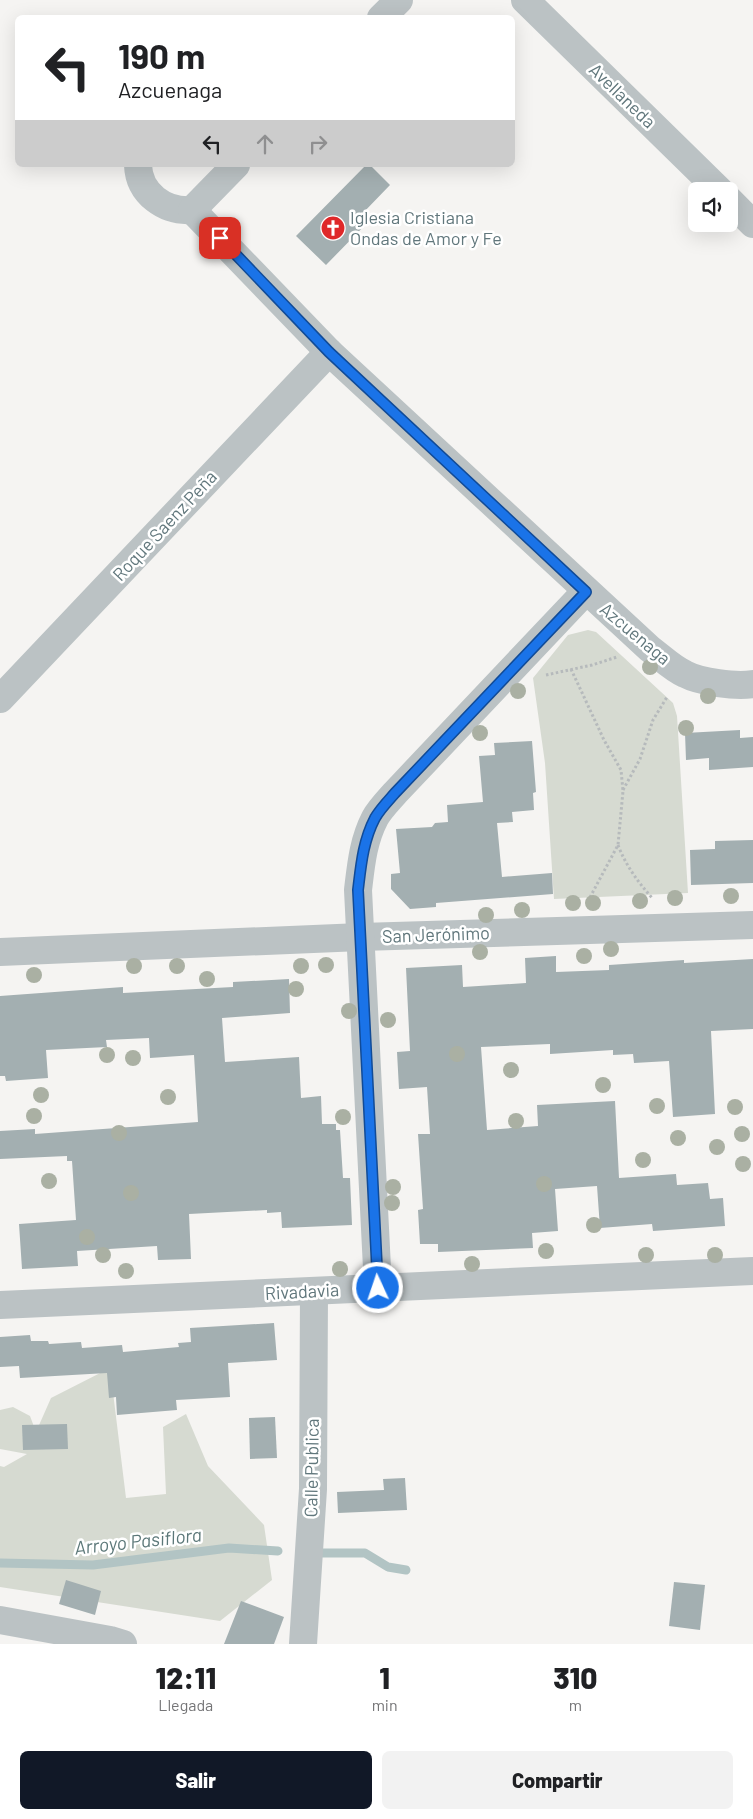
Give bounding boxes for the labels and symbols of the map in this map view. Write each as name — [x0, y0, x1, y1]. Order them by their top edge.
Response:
street label: Avellaneda — [585, 58, 661, 132]
place label: Iglesia Cristiana Ondas de Amor y Fe — [350, 206, 502, 249]
church icon: Iglesia Cristiana Ondas de Amor y Fe — [320, 215, 346, 241]
pin — [199, 217, 241, 259]
street label: Roque Saenz Peña — [107, 466, 221, 585]
street label: Azcuenaga — [596, 597, 675, 669]
street label: San Jerónimo — [382, 921, 490, 947]
position arrow — [351, 1261, 403, 1313]
street label: Rivadavia — [264, 1278, 340, 1304]
street label: Calle Publica — [299, 1418, 323, 1518]
water label: Arroyo Pasiflora — [73, 1522, 203, 1559]

